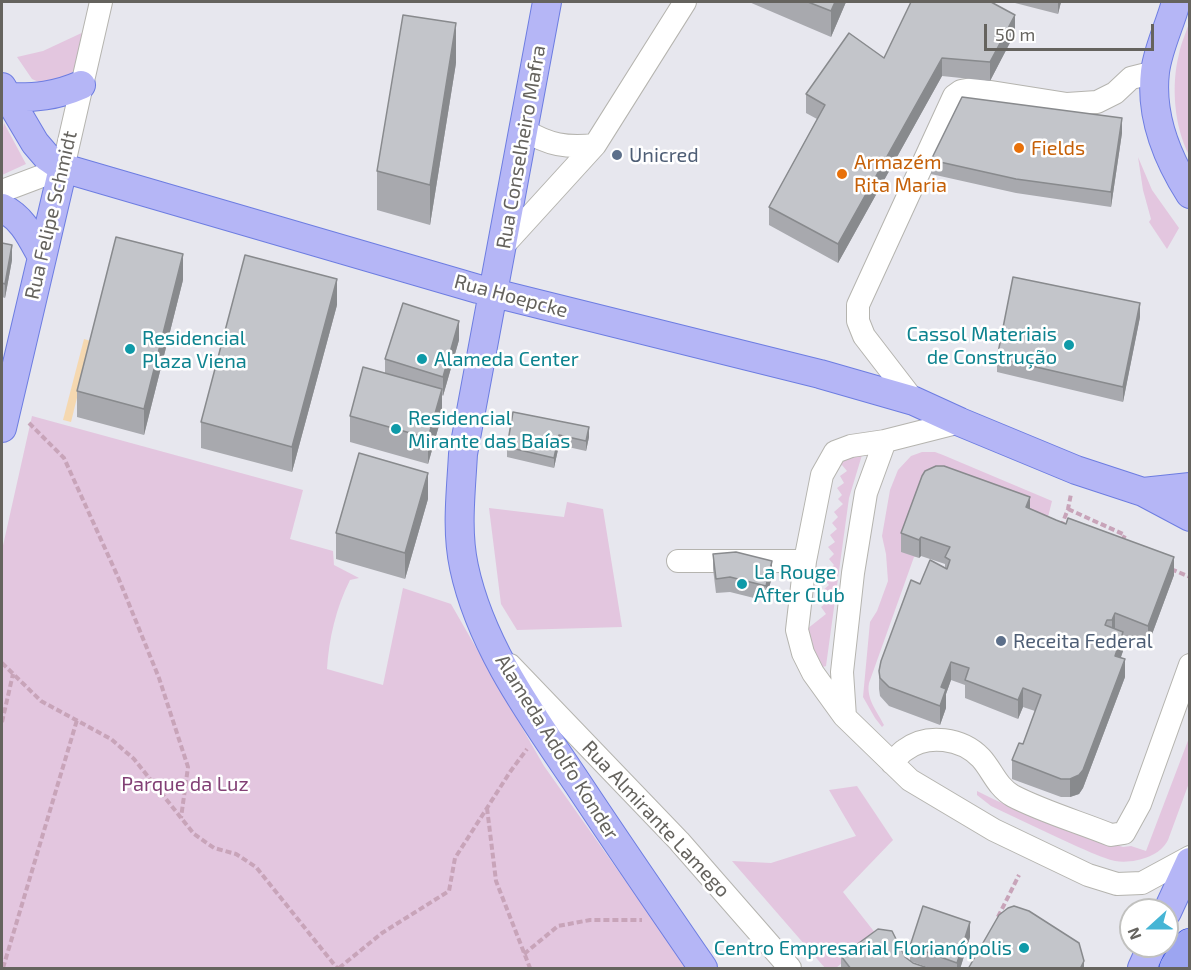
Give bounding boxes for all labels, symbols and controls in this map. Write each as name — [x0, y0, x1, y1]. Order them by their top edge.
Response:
scale bar — [987, 12, 1156, 50]
text: 50 m — [995, 23, 1035, 45]
street label: Rua Conselheiro Mafra — [491, 43, 551, 251]
street label: Rua Felipe Schmidt — [20, 128, 82, 302]
place label: Fields — [1031, 136, 1085, 160]
marker: Fields — [1012, 141, 1026, 155]
place label: Unicred — [629, 143, 699, 167]
marker: Unicred — [610, 148, 624, 162]
place label: Armazém Rita Maria — [854, 150, 947, 197]
marker: Armazém Rita Maria — [835, 167, 849, 181]
street label: Rua Hoepcke — [452, 269, 570, 323]
place label: Cassol Materiais de Construção — [907, 322, 1057, 369]
place label: Residencial Plaza Viena — [142, 326, 247, 373]
marker: Cassol Materiais de Construção — [1062, 338, 1076, 352]
marker: Residencial Plaza Viena — [123, 342, 137, 356]
place label: Alameda Center — [434, 347, 579, 371]
marker: Alameda Center — [415, 352, 429, 366]
place label: Residencial Mirante das Baías — [408, 406, 570, 453]
marker: Residencial Mirante das Baías — [389, 422, 403, 436]
place label: La Rouge After Club — [754, 560, 845, 607]
marker: La Rouge After Club — [735, 577, 749, 591]
place label: Receita Federal — [1013, 629, 1153, 653]
marker: Receita Federal — [994, 634, 1008, 648]
street label: Alameda Adolfo Konder — [490, 650, 624, 844]
street label: Rua Almirante Lamego — [577, 736, 735, 902]
park label: Parque da Luz — [121, 772, 249, 796]
north arrow — [1119, 898, 1179, 958]
text: N — [1123, 925, 1145, 943]
place label: Centro Empresarial Florianópolis — [714, 936, 1012, 960]
marker: Centro Empresarial Florianópolis — [1017, 941, 1031, 955]

